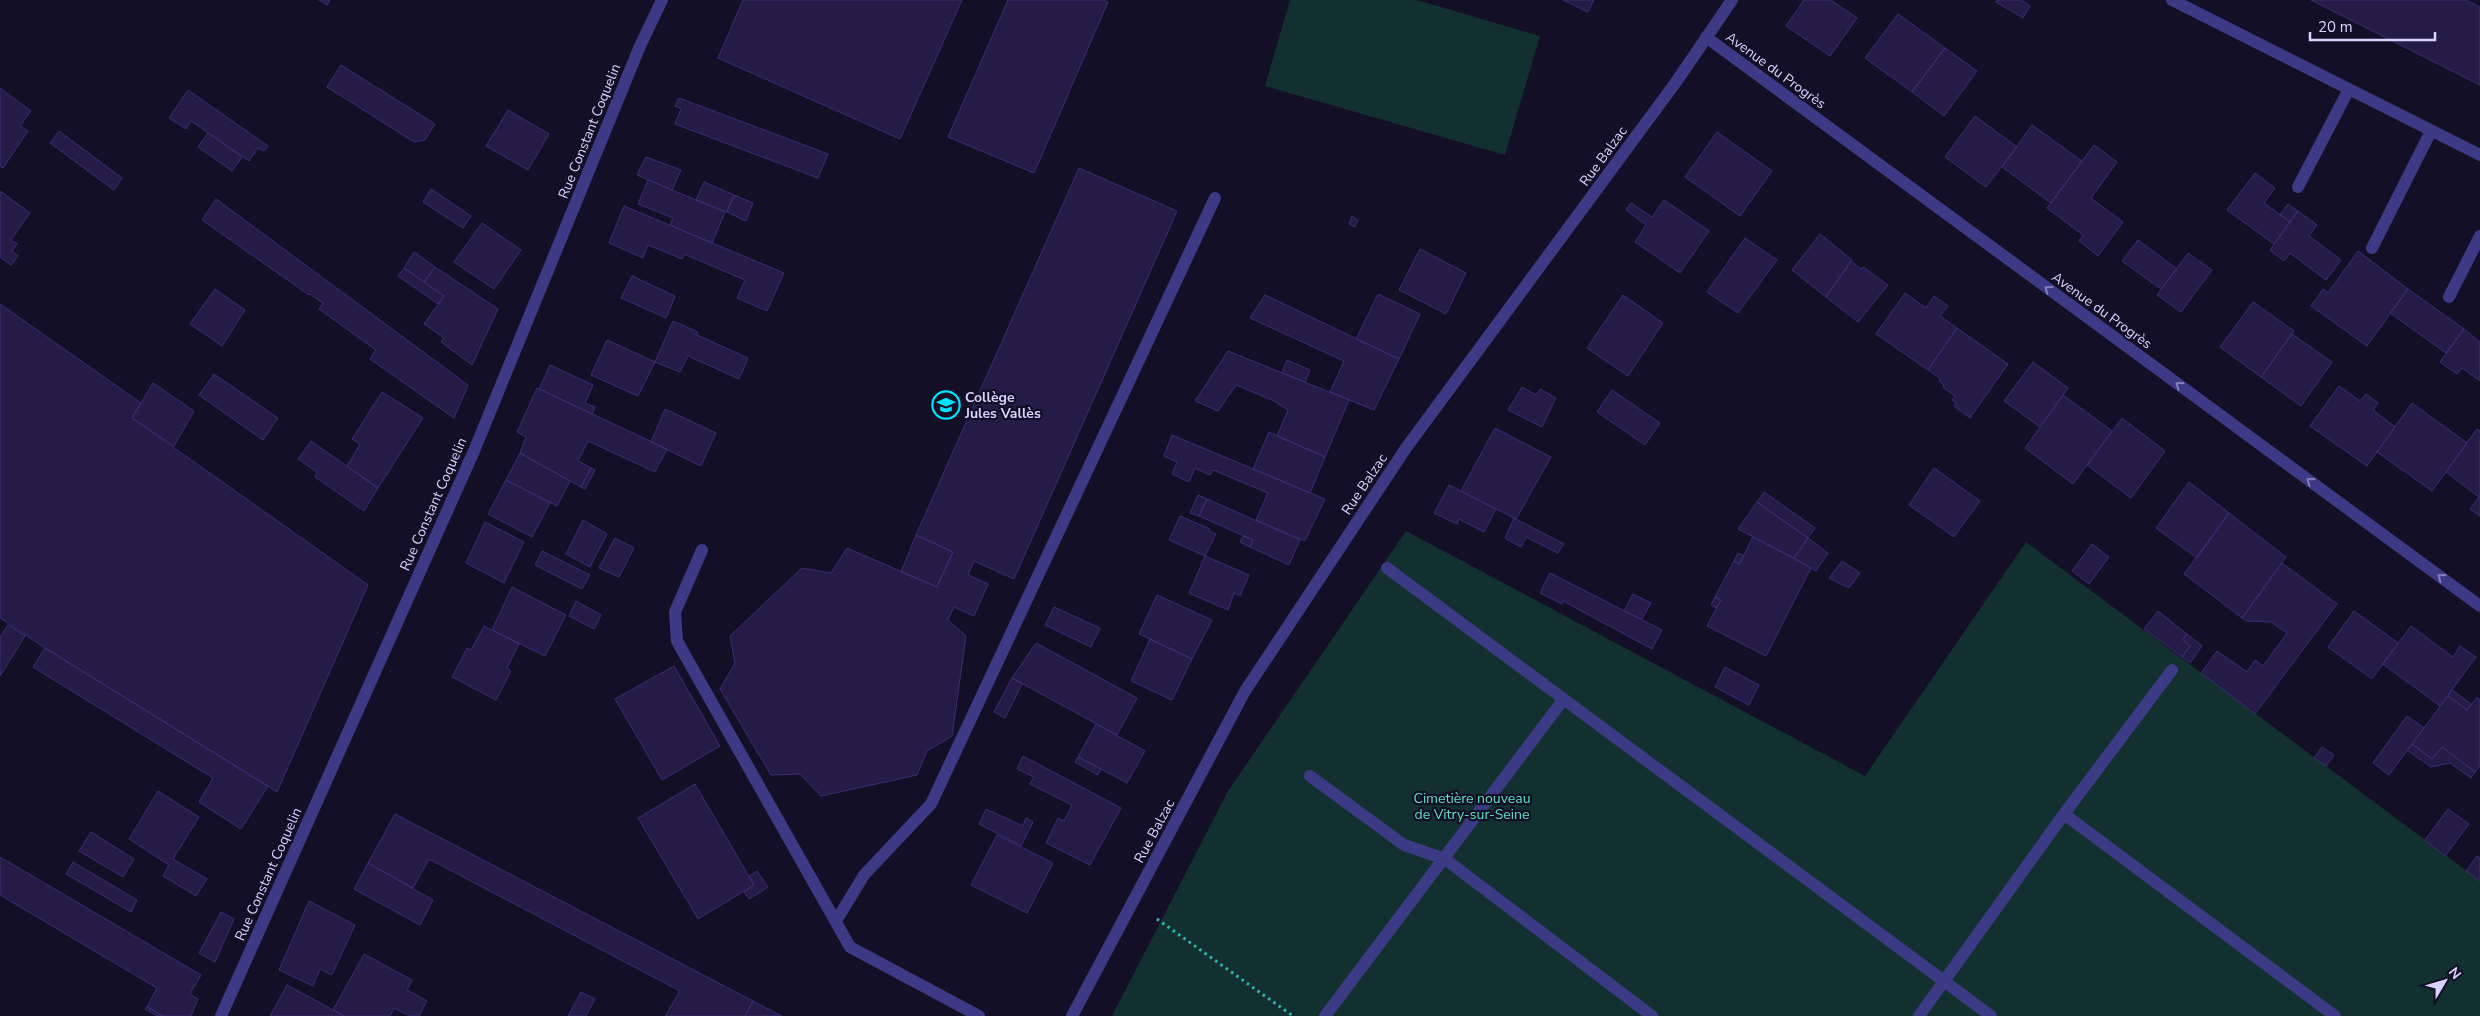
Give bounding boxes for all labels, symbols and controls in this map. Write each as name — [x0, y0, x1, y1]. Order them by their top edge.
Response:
scale bar — [2310, 10, 2435, 42]
text: 20 m — [2318, 17, 2353, 37]
street label: Avenue du Progrès — [1722, 28, 1830, 113]
street label: Rue Constant Coquelin — [554, 61, 625, 201]
street label: Rue Balzac — [1575, 122, 1632, 190]
street label: Avenue du Progrès — [2048, 268, 2156, 353]
one-way arrow — [2045, 286, 2054, 294]
one-way arrow — [2175, 382, 2185, 391]
place label: Collège Jules Vallès — [964, 388, 1041, 423]
school or university icon: Collège Jules Vallès — [931, 390, 961, 420]
street label: Rue Constant Coquelin — [396, 435, 471, 574]
street label: Rue Balzac — [1337, 450, 1392, 518]
one-way arrow — [2306, 478, 2316, 487]
one-way arrow — [2437, 574, 2447, 583]
park label: Cimetière nouveau de Vitry-sur-Seine — [1413, 789, 1531, 824]
street label: Rue Balzac — [1130, 796, 1179, 866]
street label: Rue Constant Coquelin — [231, 805, 306, 944]
north arrow — [2420, 956, 2470, 1006]
text: N — [2444, 963, 2466, 983]

